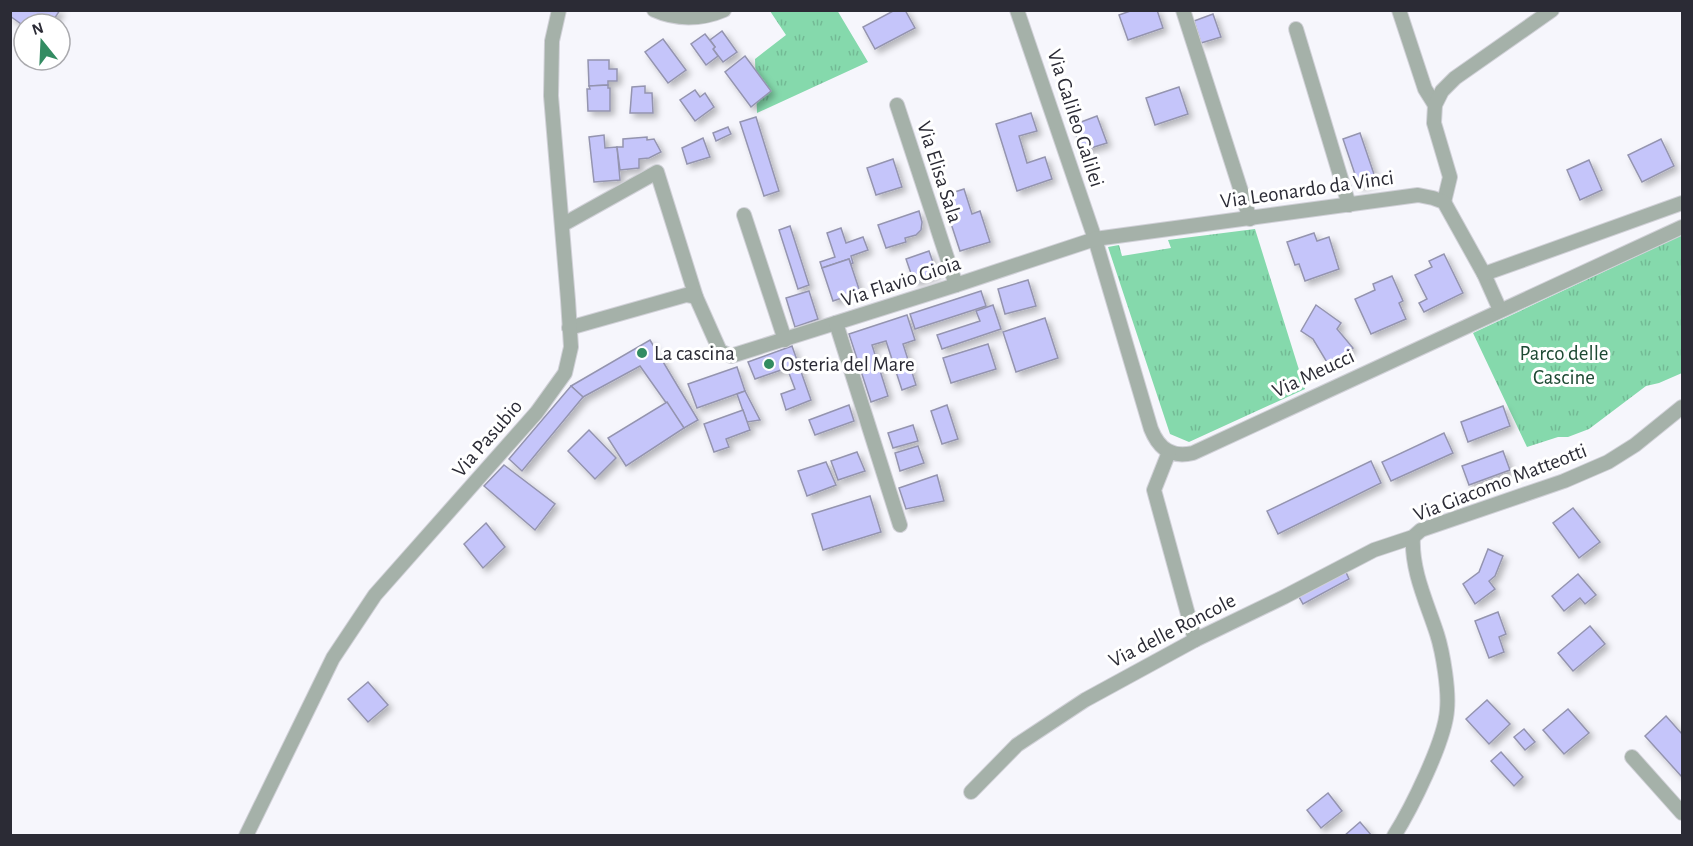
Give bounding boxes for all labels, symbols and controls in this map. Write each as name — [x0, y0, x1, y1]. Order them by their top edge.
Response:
north arrow — [12, 12, 72, 72]
text: N — [30, 19, 45, 38]
street label: Via Galileo Galilei — [1043, 47, 1108, 190]
street label: Via Elisa Sala — [913, 119, 966, 226]
street label: Via Leonardo da Vinci — [1219, 167, 1395, 212]
street label: Via Flavio Gioia — [839, 252, 964, 311]
place label: La cascina — [654, 343, 735, 364]
park label: Parco delle Cascine — [1519, 343, 1609, 388]
street label: Via Meucci — [1269, 345, 1357, 402]
marker: La cascina — [635, 346, 649, 360]
place label: Osteria del Mare — [781, 354, 915, 375]
marker: Osteria del Mare — [762, 357, 776, 371]
street label: Via Pasubio — [448, 396, 526, 481]
street label: Via Giacomo Matteotti — [1411, 440, 1590, 525]
street label: Via delle Roncole — [1105, 589, 1239, 671]

